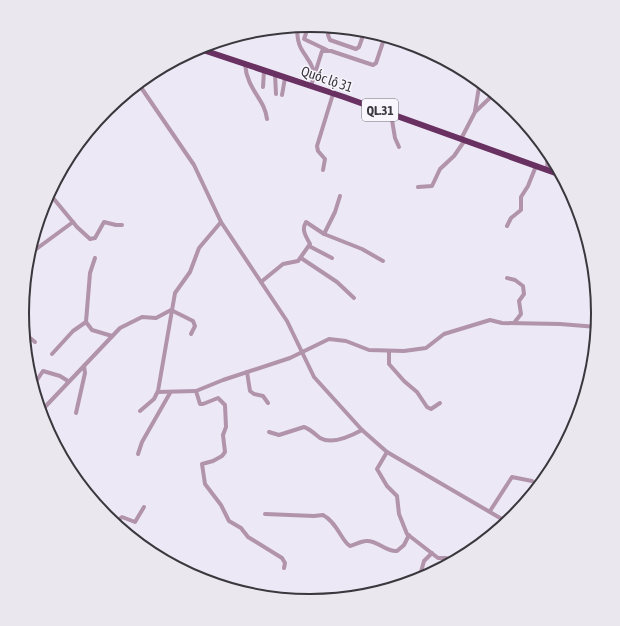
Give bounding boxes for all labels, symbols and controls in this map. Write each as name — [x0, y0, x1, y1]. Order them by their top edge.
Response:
street label: Quốc lộ 31 — [299, 62, 355, 95]
road number: QL.31 — [362, 99, 398, 121]

